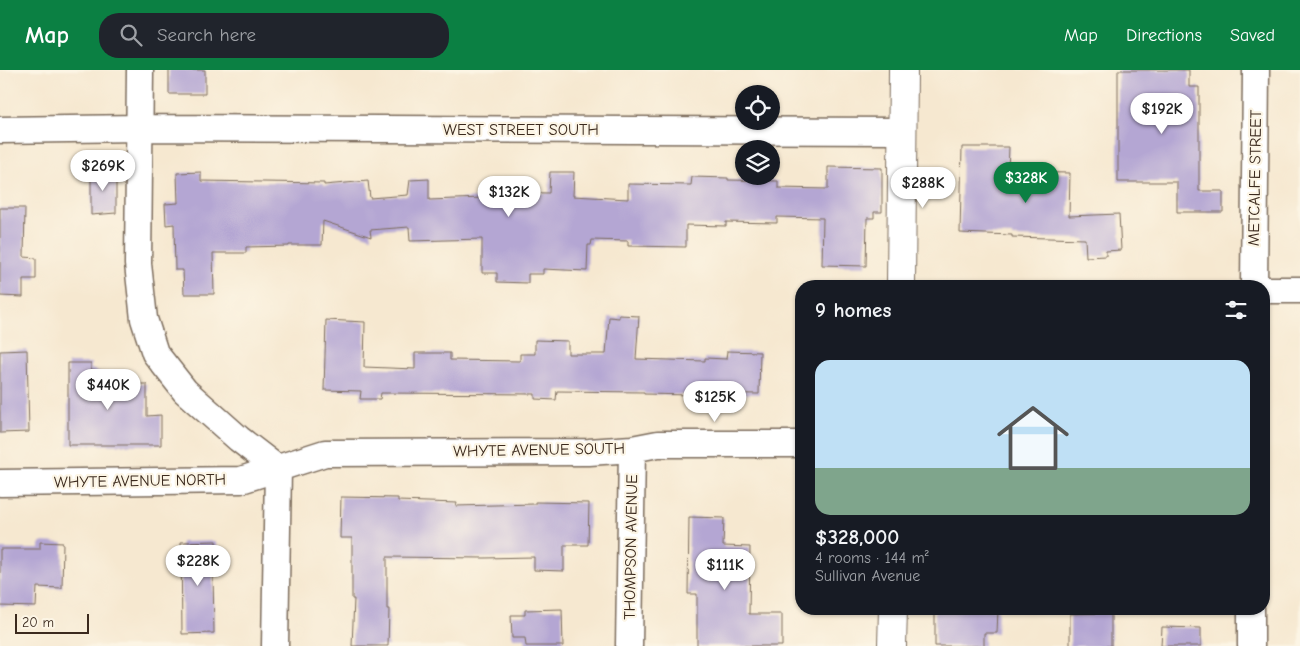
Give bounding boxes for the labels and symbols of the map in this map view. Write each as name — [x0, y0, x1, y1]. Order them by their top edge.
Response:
pin: $192K — [1127, 92, 1197, 135]
street label: METCALFE STREET — [1245, 109, 1265, 246]
street label: WEST STREET SOUTH — [443, 121, 599, 139]
pin: $269K — [68, 150, 138, 192]
pin: $328K — [991, 162, 1061, 204]
pin: $288K — [888, 166, 958, 209]
pin: $132K — [474, 176, 544, 218]
pin: $440K — [73, 368, 143, 411]
pin: $125K — [680, 380, 750, 423]
street label: WHYTE AVENUE SOUTH — [453, 440, 625, 460]
street label: WHYTE AVENUE NORTH — [54, 471, 226, 491]
street label: THOMPSON AVENUE — [621, 474, 641, 620]
pin: $228K — [163, 544, 233, 587]
pin: $111K — [690, 548, 760, 591]
scale bar — [15, 611, 89, 634]

